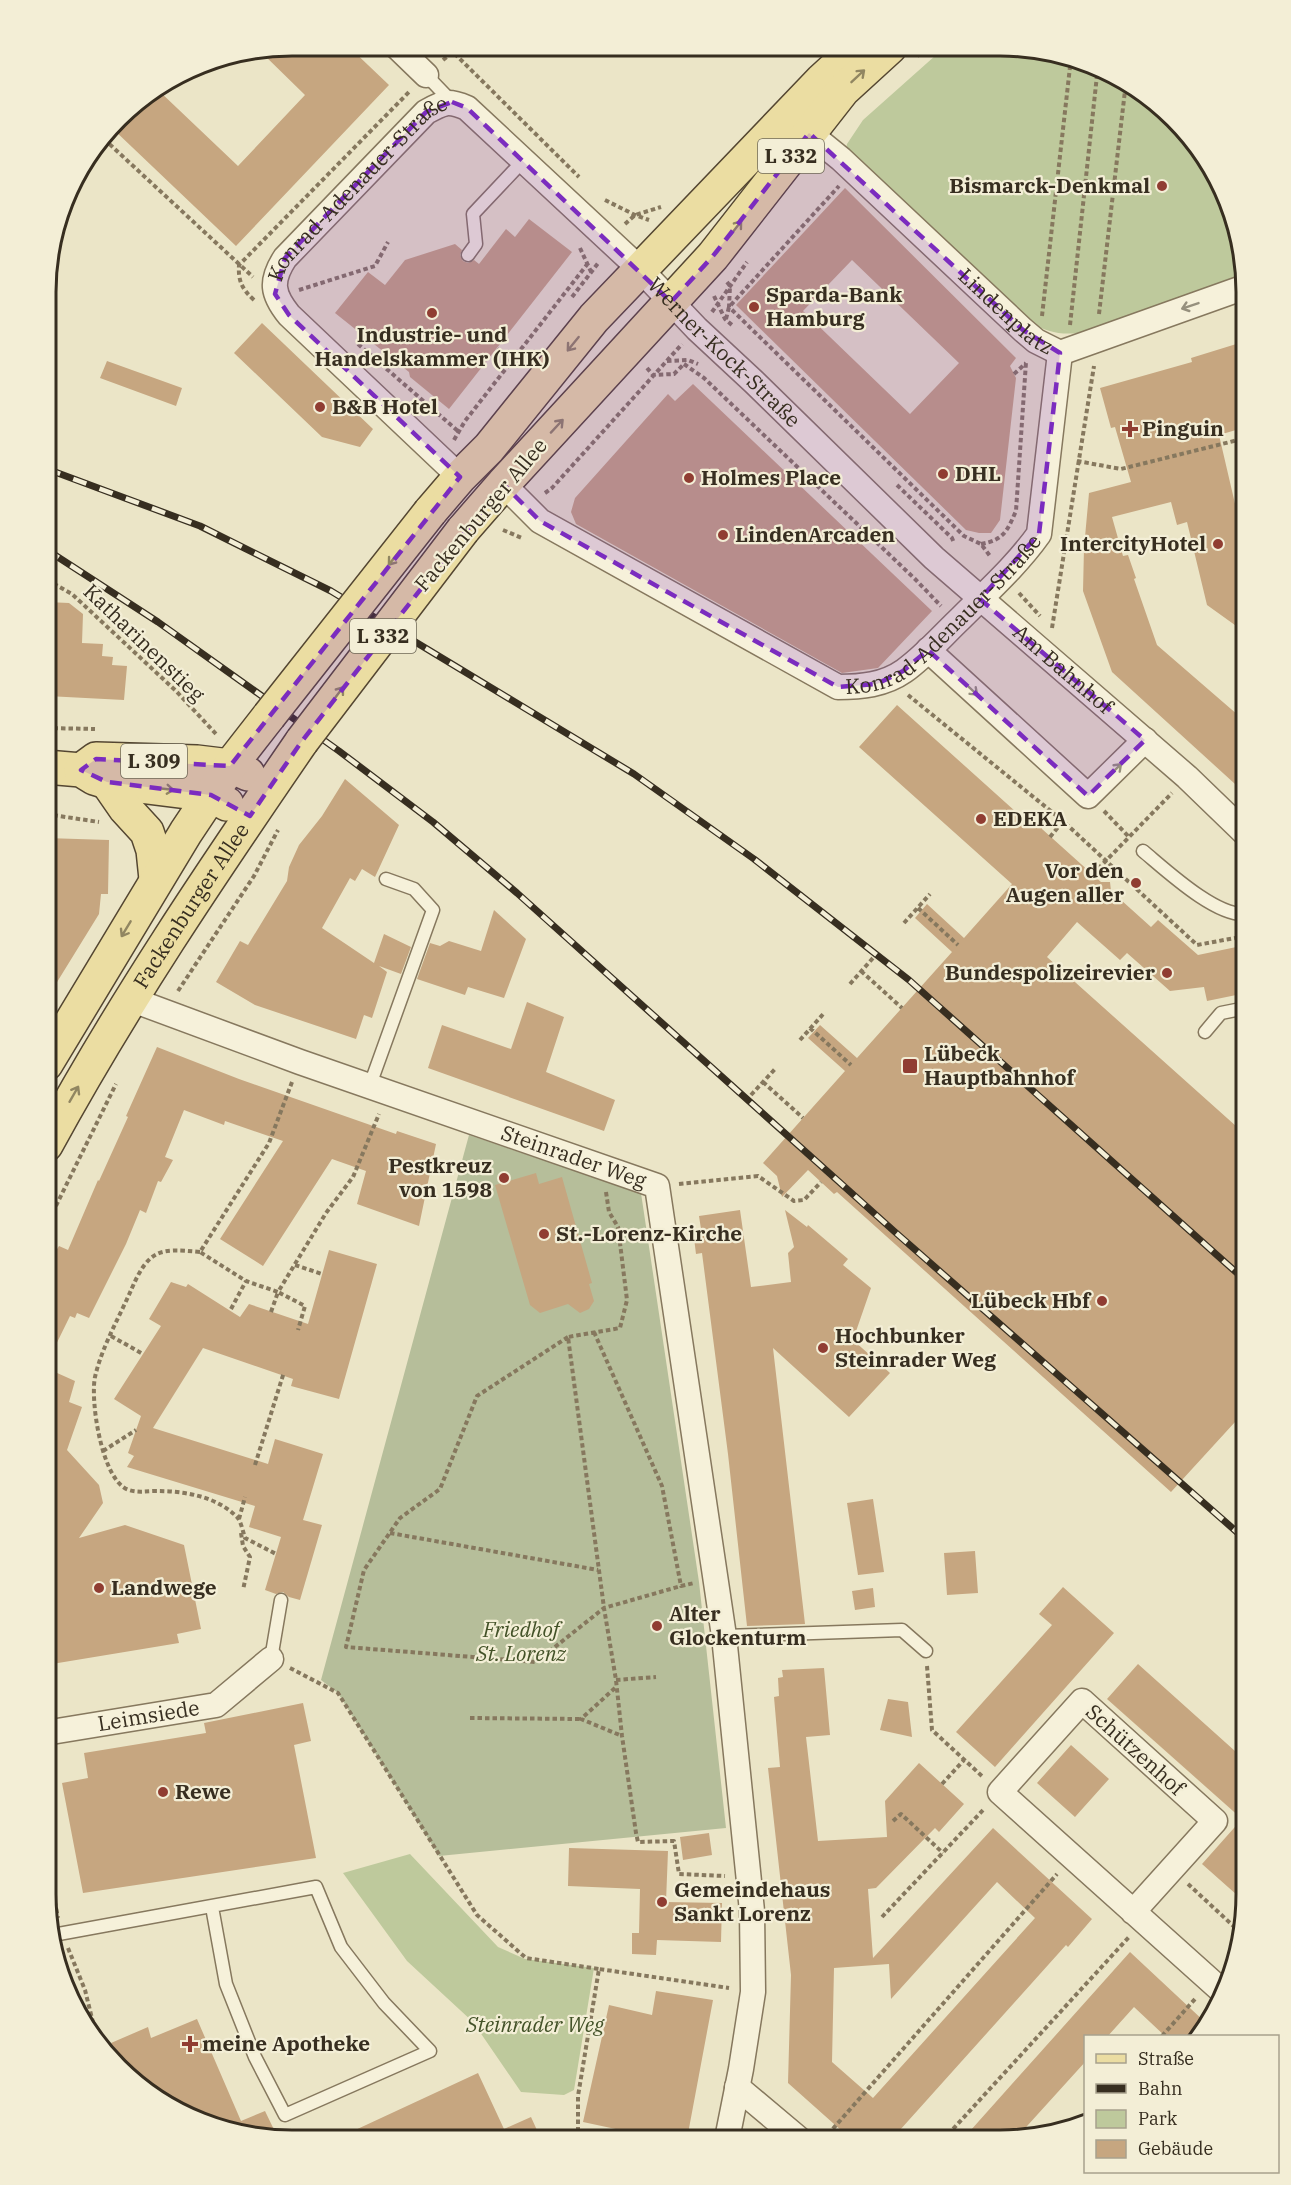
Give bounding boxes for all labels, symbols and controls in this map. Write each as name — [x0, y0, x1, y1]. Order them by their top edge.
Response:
one-way arrow — [851, 69, 866, 83]
street label: Konrad-Adenauer-Straße — [260, 88, 451, 285]
road number: L 332 — [758, 139, 824, 173]
place label: Bismarck-Denkmal — [949, 171, 1150, 199]
marker: Bismarck-Denkmal — [1155, 179, 1169, 193]
one-way arrow — [729, 220, 742, 236]
street label: Lindenplatz — [953, 261, 1058, 360]
street label: Werner-Kock-Straße — [642, 271, 807, 433]
place label: Sparda-Bank Hamburg — [766, 280, 902, 332]
marker: Sparda-Bank Hamburg — [747, 300, 761, 314]
one-way arrow — [1181, 302, 1200, 313]
marker: Industrie- und Handelskammer (IHK) — [425, 306, 439, 320]
place label: Industrie- und Handelskammer (IHK) — [315, 320, 549, 372]
one-way arrow — [566, 336, 579, 352]
place label: B&B Hotel — [332, 392, 438, 420]
marker: B&B Hotel — [313, 400, 327, 414]
place label: Pinguin — [1142, 414, 1224, 442]
one-way arrow — [550, 418, 564, 433]
marker: Pinguin — [1123, 422, 1137, 436]
street label: Fackenburger Allee — [408, 432, 553, 597]
place label: DHL — [955, 459, 1001, 487]
place label: Holmes Place — [701, 463, 841, 491]
marker: DHL — [936, 467, 950, 481]
marker: Holmes Place — [682, 471, 696, 485]
place label: LindenArcaden — [735, 520, 895, 548]
marker: LindenArcaden — [716, 528, 730, 542]
street label: Konrad-Adenauer-Straße — [844, 528, 1047, 700]
place label: IntercityHotel — [1060, 529, 1206, 557]
marker: IntercityHotel — [1211, 537, 1225, 551]
one-way arrow — [387, 549, 400, 565]
street label: Katharinenstieg — [78, 577, 212, 708]
street label: Am Bahnhof — [1007, 618, 1120, 721]
road number: L 332 — [350, 619, 416, 653]
one-way arrow — [963, 682, 978, 696]
one-way arrow — [331, 687, 344, 703]
road number: L 309 — [121, 744, 187, 778]
one-way arrow — [1107, 763, 1122, 777]
one-way arrow — [154, 783, 174, 794]
place label: EDEKA — [993, 804, 1068, 832]
marker: EDEKA — [974, 812, 988, 826]
street label: Fackenburger Allee — [126, 817, 255, 993]
place label: Vor den Augen aller — [1006, 856, 1125, 908]
marker: Vor den Augen aller — [1129, 876, 1143, 890]
one-way arrow — [120, 920, 132, 937]
place label: Bundespolizeirevier — [945, 958, 1156, 986]
marker: Bundespolizeirevier — [1160, 966, 1174, 980]
place label: Lübeck Hauptbahnhof — [924, 1039, 1077, 1091]
marker: Lübeck Hauptbahnhof — [901, 1057, 919, 1075]
one-way arrow — [68, 1086, 80, 1103]
street label: Steinrader Weg — [498, 1118, 651, 1194]
place label: Pestkreuz von 1598 — [388, 1151, 492, 1203]
marker: Pestkreuz von 1598 — [497, 1171, 511, 1185]
place label: St.-Lorenz-Kirche — [556, 1219, 742, 1247]
marker: St.-Lorenz-Kirche — [537, 1227, 551, 1241]
place label: Lübeck Hbf — [971, 1286, 1092, 1314]
marker: Lübeck Hbf — [1095, 1294, 1109, 1308]
place label: Hochbunker Steinrader Weg — [835, 1321, 997, 1373]
marker: Hochbunker Steinrader Weg — [816, 1341, 830, 1355]
place label: Landwege — [111, 1573, 217, 1601]
marker: Landwege — [92, 1581, 106, 1595]
place label: Alter Glockenturm — [669, 1599, 806, 1651]
park label: Friedhof St. Lorenz — [475, 1615, 567, 1667]
marker: Alter Glockenturm — [650, 1619, 664, 1633]
street label: Leimsiede — [95, 1693, 201, 1737]
street label: Schützenhof — [1080, 1697, 1192, 1802]
place label: Rewe — [175, 1777, 231, 1805]
marker: Rewe — [156, 1785, 170, 1799]
place label: Gemeindehaus Sankt Lorenz — [674, 1875, 830, 1927]
marker: Gemeindehaus Sankt Lorenz — [655, 1895, 669, 1909]
park label: Steinrader Weg — [465, 2010, 605, 2038]
place label: meine Apotheke — [202, 2029, 370, 2057]
legend — [1084, 2035, 1279, 2173]
marker: meine Apotheke — [183, 2037, 197, 2051]
text: Straße — [1138, 2047, 1194, 2070]
text: Bahn — [1138, 2077, 1183, 2100]
text: Park — [1138, 2107, 1178, 2130]
text: Gebäude — [1138, 2137, 1213, 2160]

